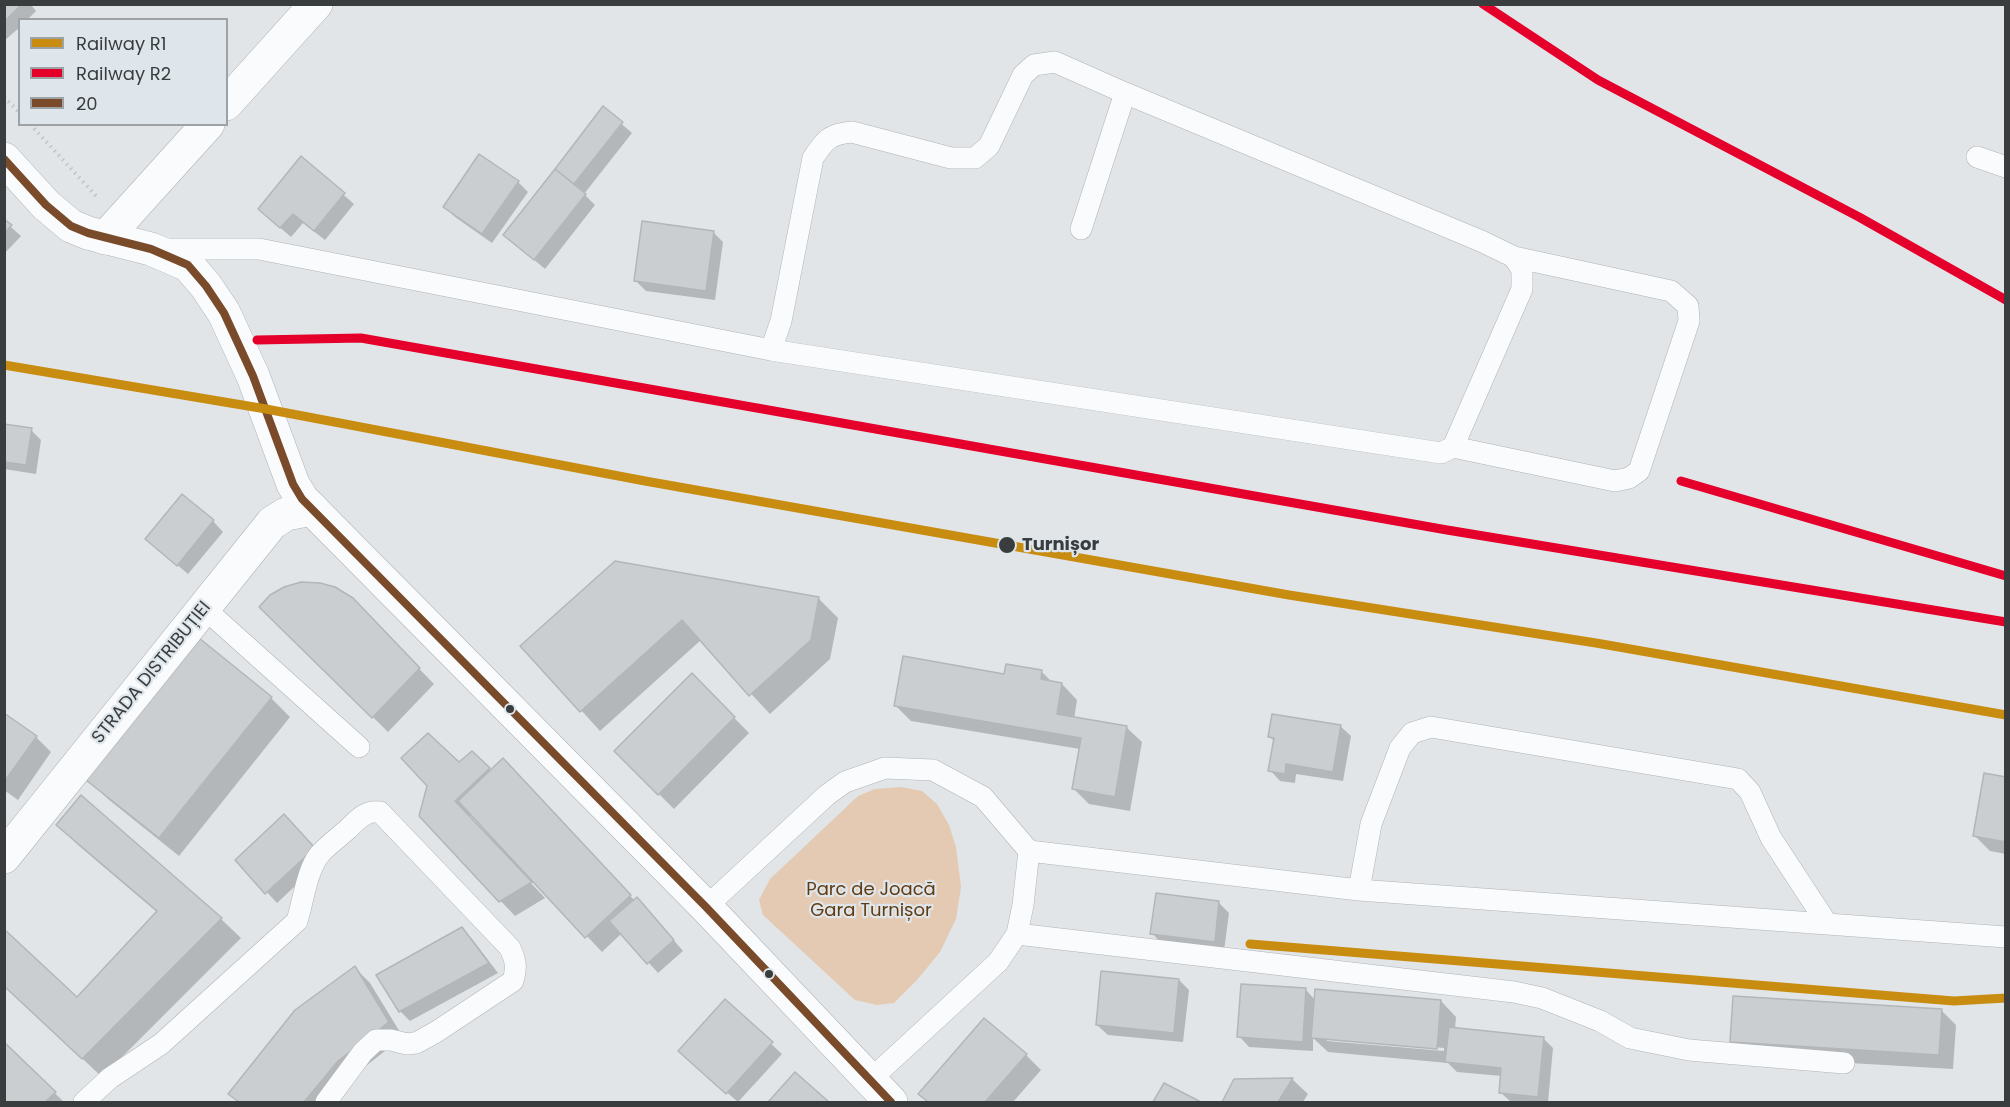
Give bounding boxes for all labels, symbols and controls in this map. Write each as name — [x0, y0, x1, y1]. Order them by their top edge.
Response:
legend — [18, 18, 228, 126]
text: Railway R1 — [76, 31, 167, 56]
text: Railway R2 — [76, 61, 171, 86]
text: 20 — [76, 91, 98, 116]
place label: Turnișor — [1022, 534, 1099, 556]
marker: Turnișor — [997, 535, 1017, 555]
street label: STRADA DISTRIBUȚIEI — [88, 597, 216, 749]
unlabelled marker — [504, 703, 516, 715]
park label: Parc de Joacă Gara Turnișor — [806, 879, 936, 922]
unlabelled marker — [763, 968, 775, 980]

